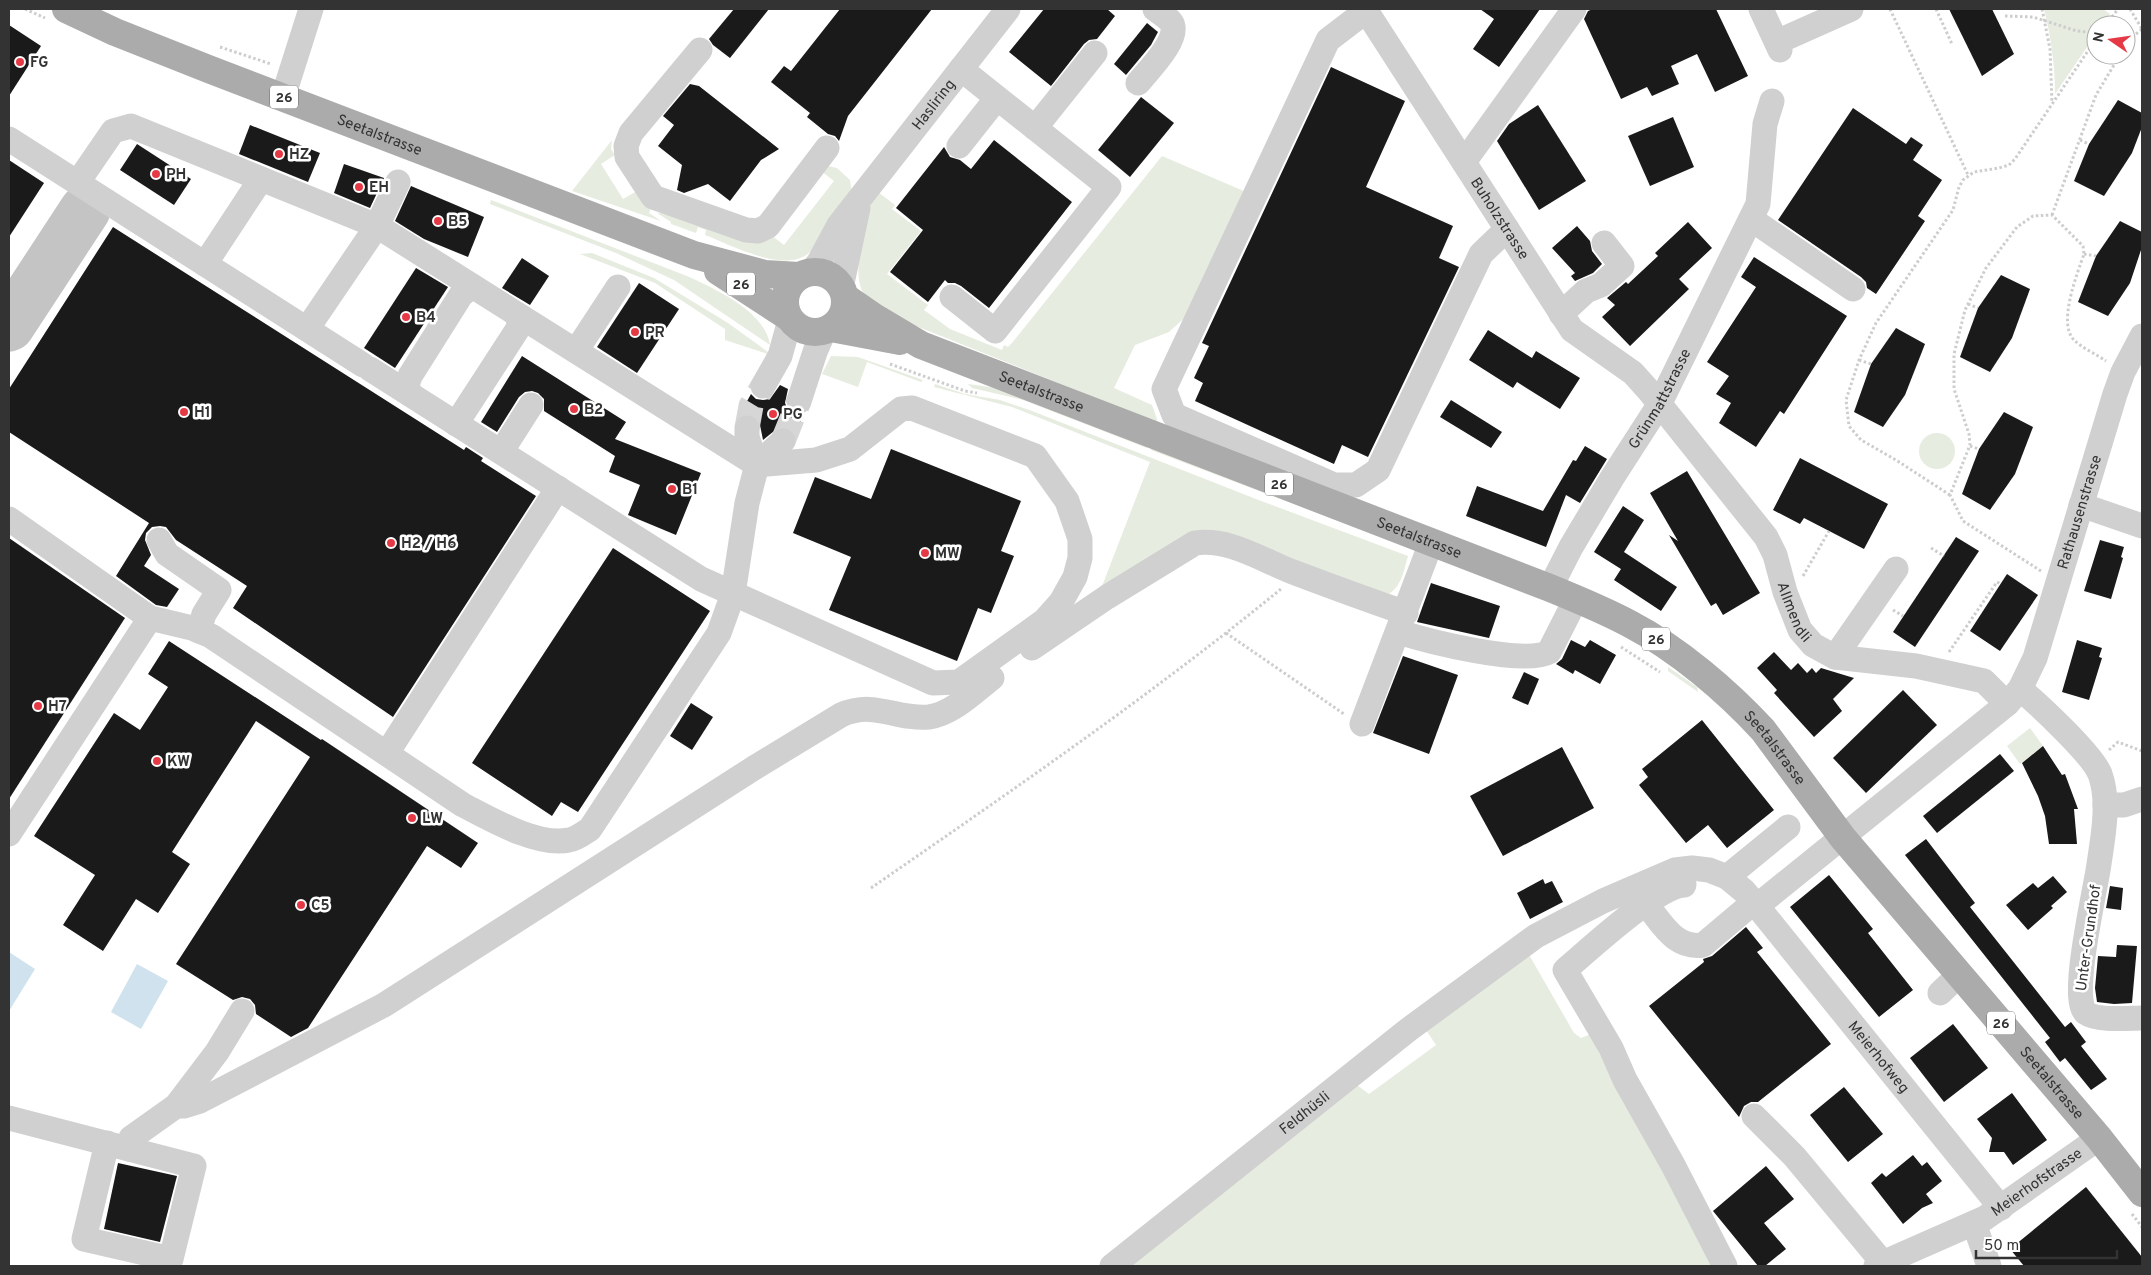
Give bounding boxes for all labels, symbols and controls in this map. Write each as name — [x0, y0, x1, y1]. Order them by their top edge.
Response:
north arrow — [2086, 15, 2136, 65]
text: N — [2090, 31, 2109, 44]
place label: FG — [30, 54, 49, 73]
marker: FG — [14, 56, 26, 68]
street label: Hasliring — [909, 76, 960, 135]
road number: 26 — [270, 85, 298, 108]
street label: Seetalstrasse — [334, 111, 424, 161]
place label: HZ — [289, 146, 309, 165]
marker: HZ — [273, 148, 285, 160]
place label: PH — [166, 166, 186, 185]
marker: PH — [150, 168, 162, 180]
street label: Buholzstrasse — [1465, 174, 1532, 264]
place label: EH — [369, 179, 389, 198]
marker: EH — [353, 181, 365, 193]
place label: B5 — [448, 213, 468, 232]
marker: B5 — [432, 215, 444, 227]
road number: 26 — [727, 272, 755, 296]
place label: B4 — [416, 309, 436, 328]
marker: B4 — [400, 311, 412, 323]
place label: PR — [645, 324, 665, 343]
marker: PR — [629, 326, 641, 338]
street label: Grünmattstrasse — [1625, 346, 1696, 453]
street label: Seetalstrasse — [996, 368, 1086, 418]
place label: B2 — [584, 401, 603, 420]
marker: B2 — [568, 403, 580, 415]
place label: H1 — [194, 404, 211, 423]
marker: H1 — [178, 406, 190, 418]
place label: PG — [783, 406, 803, 425]
marker: PG — [767, 408, 779, 420]
street label: Rathausenstrasse — [2054, 453, 2107, 572]
road number: 26 — [1265, 472, 1293, 496]
place label: B1 — [682, 481, 698, 500]
marker: B1 — [666, 483, 678, 495]
street label: Seetalstrasse — [1373, 514, 1464, 564]
place label: H2 / H6 — [401, 535, 456, 554]
marker: H2 / H6 — [385, 537, 397, 549]
place label: MW — [935, 545, 960, 564]
marker: MW — [919, 547, 931, 559]
street label: Allmendli — [1772, 580, 1815, 647]
road number: 26 — [1642, 628, 1670, 650]
place label: H7 — [48, 698, 67, 717]
marker: H7 — [32, 700, 44, 712]
street label: Seetalstrasse — [1739, 707, 1809, 790]
place label: KW — [167, 753, 190, 772]
marker: KW — [151, 755, 163, 767]
place label: LW — [422, 810, 443, 829]
marker: LW — [406, 812, 418, 824]
street label: Unter-Grundhof — [2073, 884, 2106, 993]
place label: C5 — [311, 897, 330, 916]
marker: C5 — [295, 899, 307, 911]
road number: 26 — [1987, 1011, 2015, 1034]
street label: Meierhofweg — [1843, 1018, 1913, 1098]
street label: Seetalstrasse — [2014, 1043, 2087, 1124]
street label: Feldhüsli — [1276, 1088, 1334, 1140]
street label: Meierhofstrasse — [1988, 1145, 2087, 1222]
scale bar — [1976, 1228, 2117, 1260]
text: 50 m — [1984, 1237, 2019, 1256]

